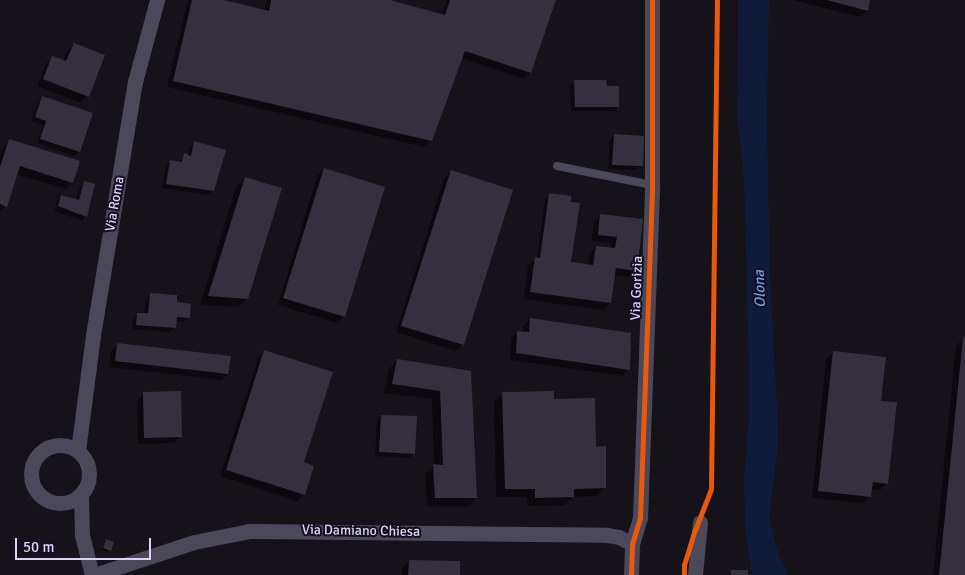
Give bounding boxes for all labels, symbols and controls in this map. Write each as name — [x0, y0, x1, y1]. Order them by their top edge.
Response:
street label: Via Roma — [102, 175, 128, 233]
street label: Via Gorizia — [627, 255, 647, 321]
water label: Olona — [750, 270, 770, 308]
street label: Via Damiano Chiesa — [302, 522, 420, 540]
scale bar — [18, 528, 154, 560]
text: 50 m — [23, 538, 54, 556]

